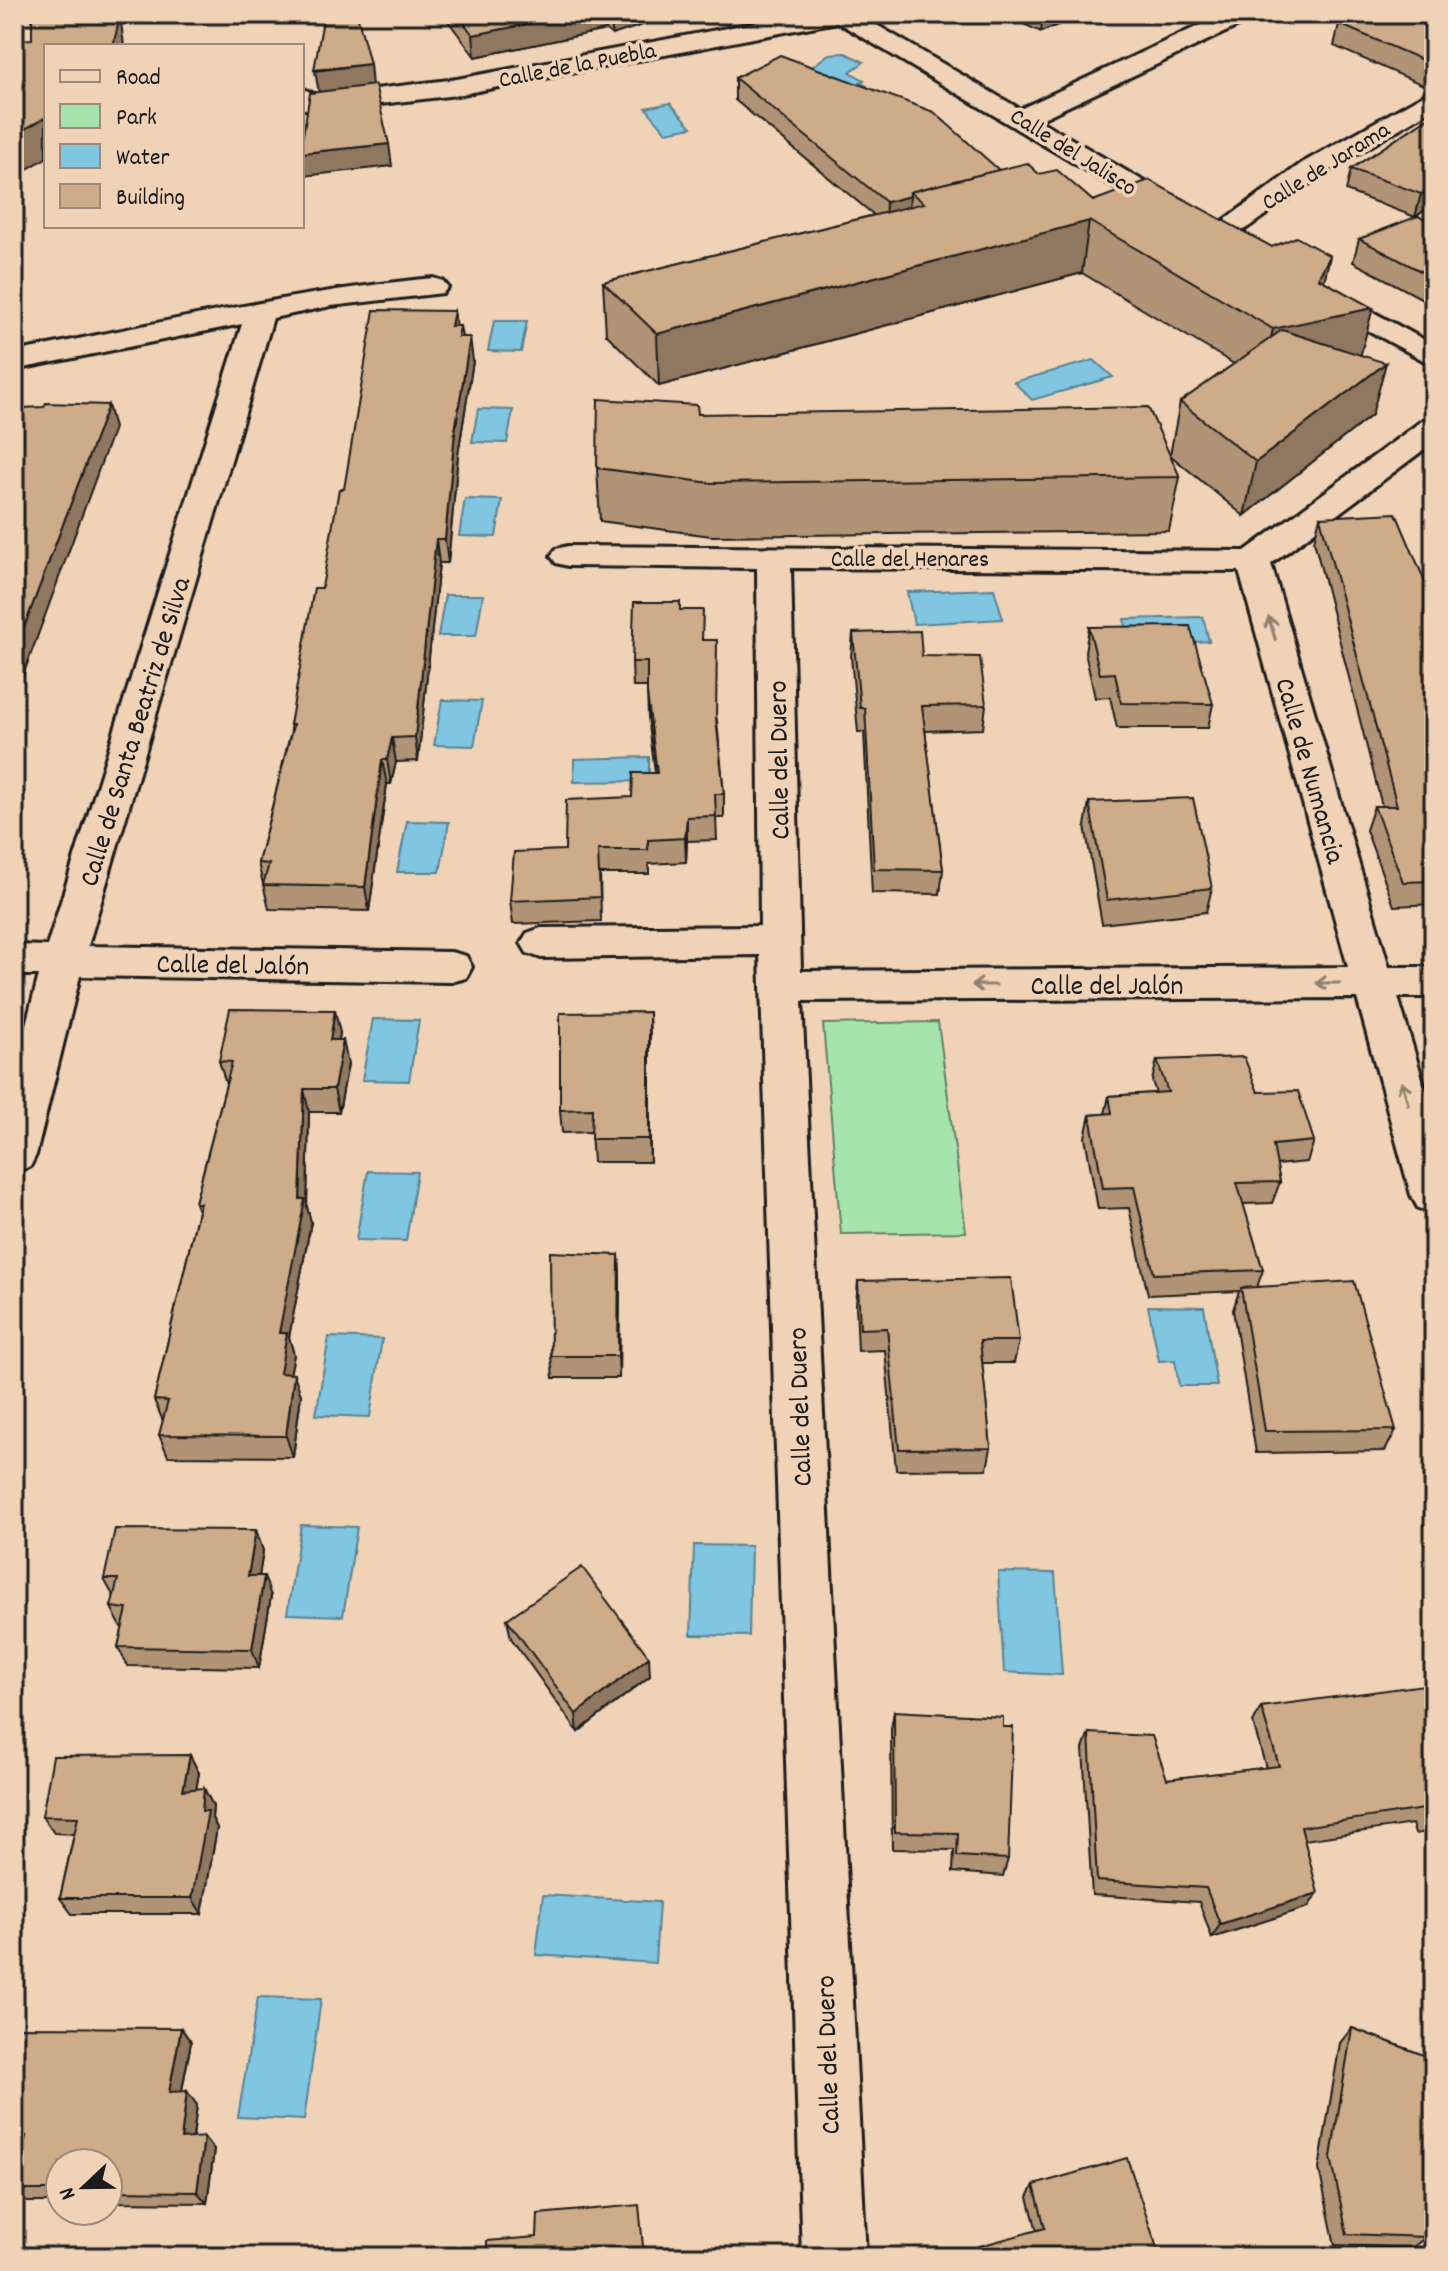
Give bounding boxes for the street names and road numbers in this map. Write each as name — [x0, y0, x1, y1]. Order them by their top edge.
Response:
street label: Calle de la Puebla — [496, 35, 660, 99]
street label: Calle del Jalisco — [1002, 101, 1143, 206]
street label: Calle de Jarama — [1256, 114, 1398, 221]
street label: Calle del Henares — [831, 544, 989, 578]
street label: Calle de Santa Beatriz de Silva — [72, 572, 204, 892]
street label: Calle de Numancia — [1262, 674, 1353, 870]
street label: Calle del Duero — [761, 680, 803, 840]
street label: Calle del Jalón — [156, 947, 310, 989]
street label: Calle del Jalón — [1031, 969, 1183, 1009]
street label: Calle del Duero — [780, 1327, 826, 1487]
street label: Calle del Duero — [808, 1975, 854, 2135]

